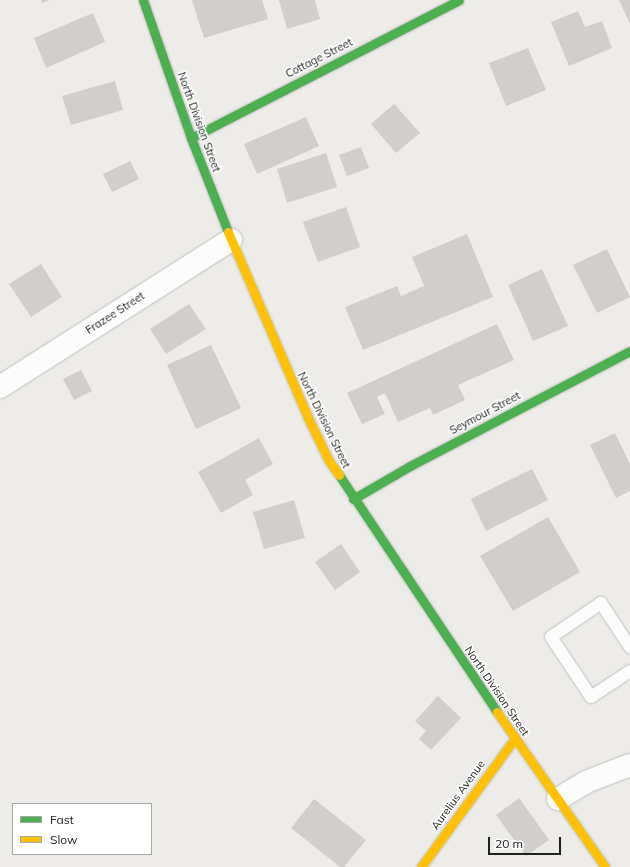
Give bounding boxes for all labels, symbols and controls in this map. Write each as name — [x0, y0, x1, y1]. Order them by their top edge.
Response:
street label: Cottage Street — [283, 35, 355, 81]
street label: North Division Street — [175, 70, 223, 174]
street label: Frazee Street — [83, 289, 147, 337]
street label: North Division Street — [295, 370, 353, 470]
street label: Seymour Street — [447, 389, 523, 437]
street label: North Division Street — [462, 644, 532, 738]
street label: Aurelius Avenue — [428, 758, 488, 832]
legend — [12, 803, 152, 855]
text: Fast — [50, 812, 74, 827]
scale bar — [490, 829, 563, 855]
text: Slow — [50, 832, 78, 847]
text: 20 m — [495, 836, 523, 851]

